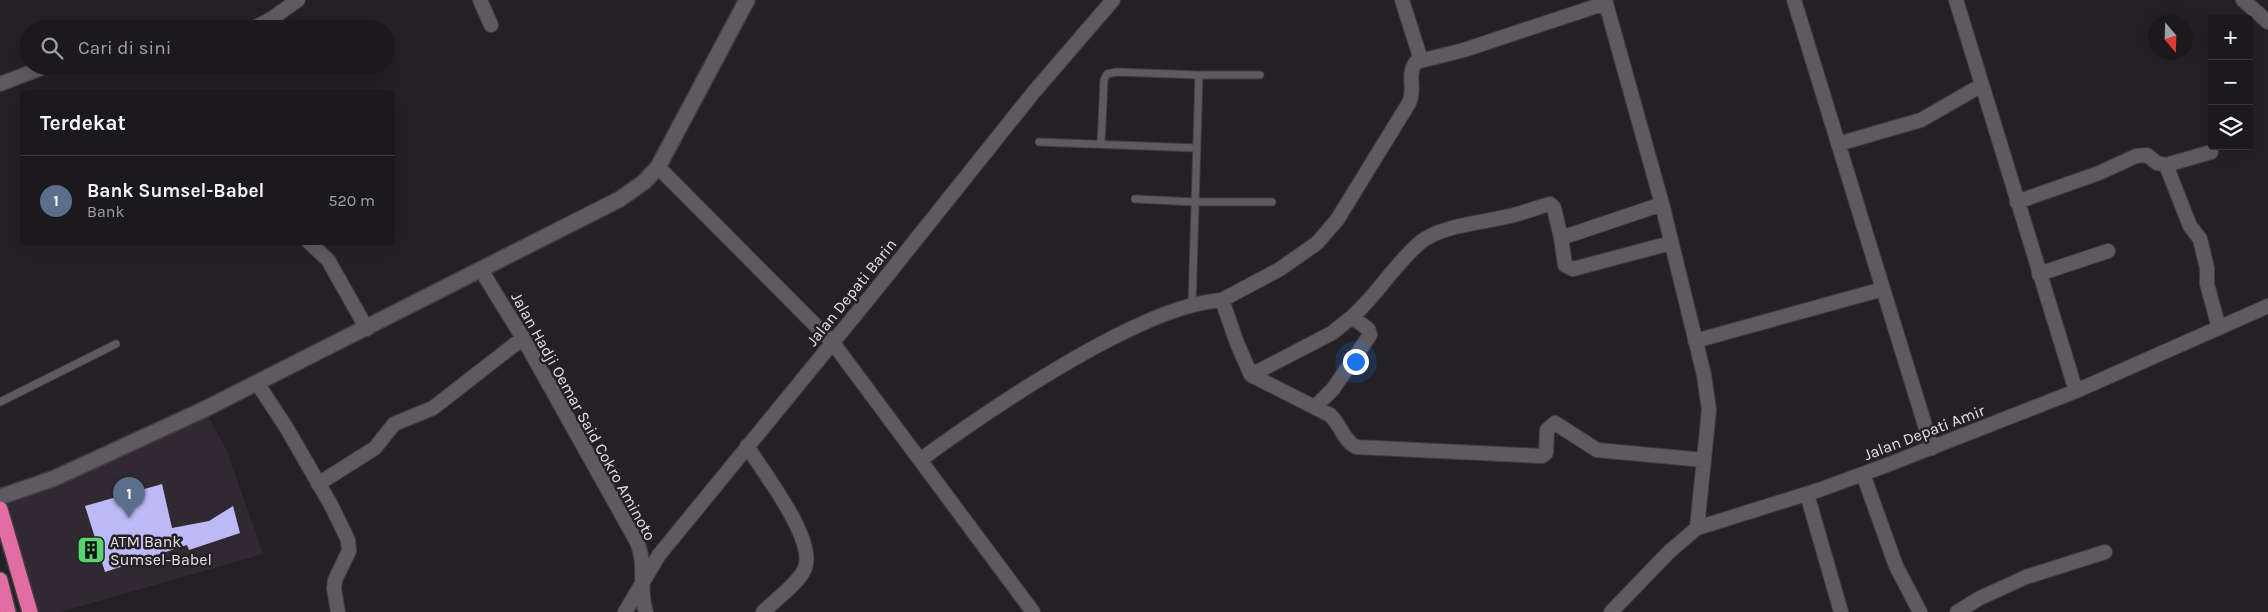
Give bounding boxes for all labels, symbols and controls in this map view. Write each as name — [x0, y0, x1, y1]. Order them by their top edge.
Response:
north arrow — [2148, 15, 2193, 60]
map controls — [2208, 15, 2253, 150]
button: + — [2208, 15, 2253, 60]
search box — [20, 20, 395, 75]
icon: search — [38, 34, 66, 62]
text: Cari di sini — [78, 37, 171, 59]
button: − — [2208, 60, 2253, 105]
button: layers — [2208, 105, 2253, 150]
text: Terdekat — [40, 111, 126, 135]
text: Bank Sumsel-Babel — [87, 180, 264, 202]
text: 1 — [53, 191, 59, 210]
text: 520 m — [328, 191, 375, 210]
text: Bank — [87, 202, 124, 221]
street label: Jalan Depati Barin — [802, 235, 900, 350]
street label: Jalan Hadji Oemar Said Cokro Aminoto — [507, 289, 660, 544]
your location — [1343, 349, 1369, 375]
street label: Jalan Depati Amir — [1861, 401, 1988, 464]
pin: 1 — [113, 477, 145, 518]
place label: ATM Bank Sumsel-Babel — [110, 532, 212, 569]
building icon: ATM Bank Sumsel-Babel — [76, 535, 106, 565]

